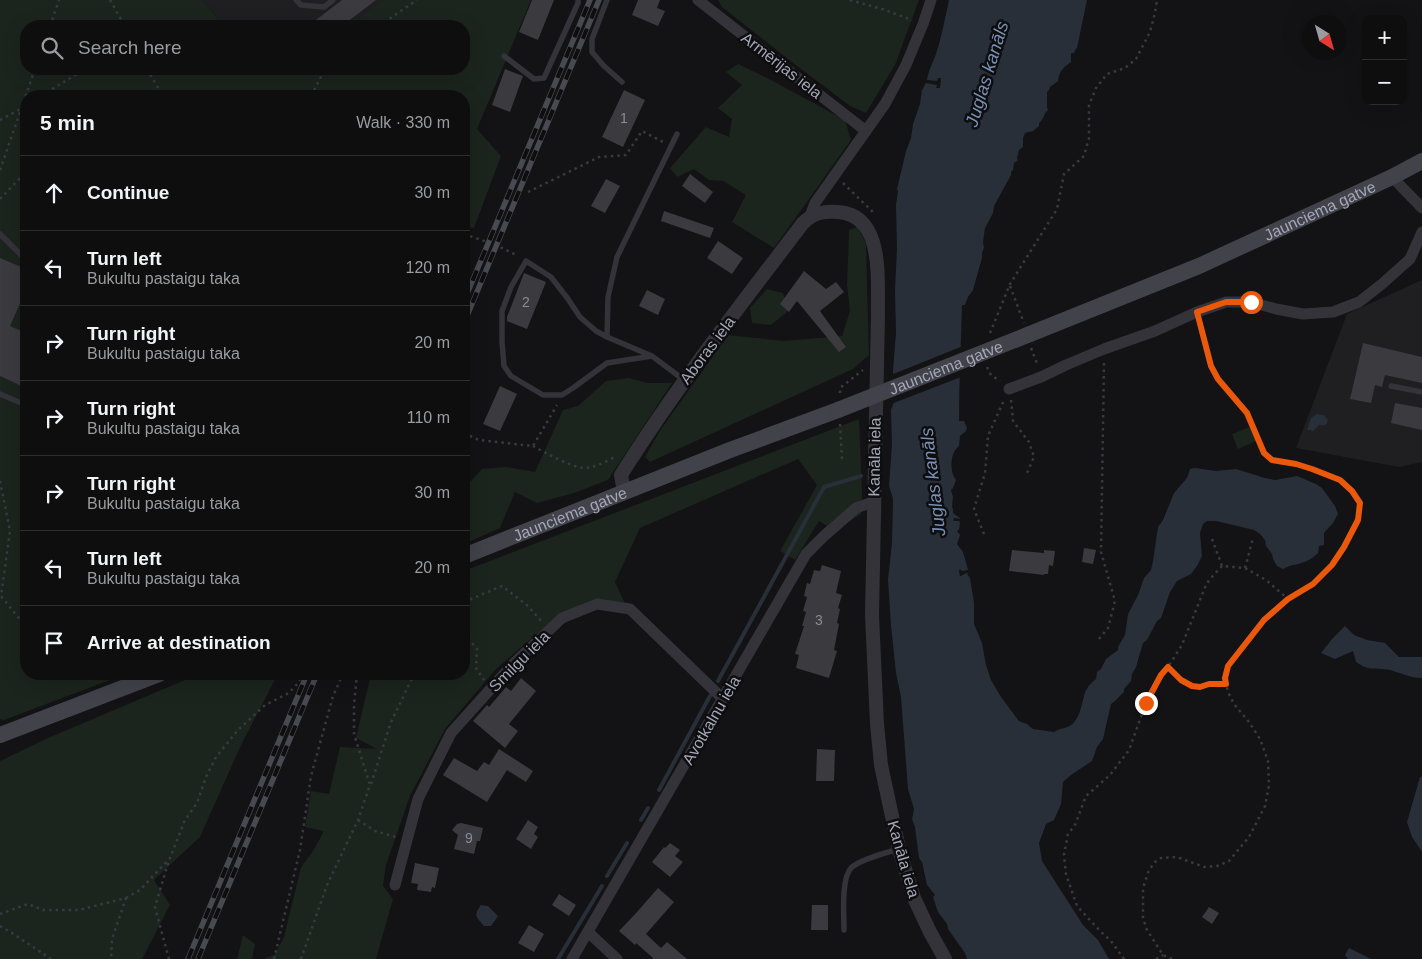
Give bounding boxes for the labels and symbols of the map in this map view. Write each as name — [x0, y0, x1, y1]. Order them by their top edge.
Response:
north arrow — [1302, 15, 1347, 60]
water label: Juglas kanāls — [961, 19, 1013, 130]
street label: Armērijas iela — [738, 29, 825, 102]
house number: 1 — [620, 110, 628, 126]
street label: Jaunciema gatve — [1261, 178, 1378, 244]
route start — [1240, 291, 1263, 314]
house number: 2 — [522, 294, 530, 310]
street label: Aboras iela — [677, 313, 738, 387]
street label: Jaunciema gatve — [887, 338, 1006, 398]
street label: Kanāla iela — [865, 417, 884, 497]
water label: Juglas kanāls — [916, 427, 950, 538]
street label: Jaunciema gatve — [511, 484, 630, 545]
house number: 3 — [815, 612, 823, 628]
street label: Smilgu iela — [486, 628, 553, 695]
street label: Avotkalnu iela — [679, 673, 744, 768]
route end — [1135, 692, 1158, 715]
street label: Kanāla iela — [884, 819, 923, 900]
house number: 9 — [465, 830, 473, 846]

